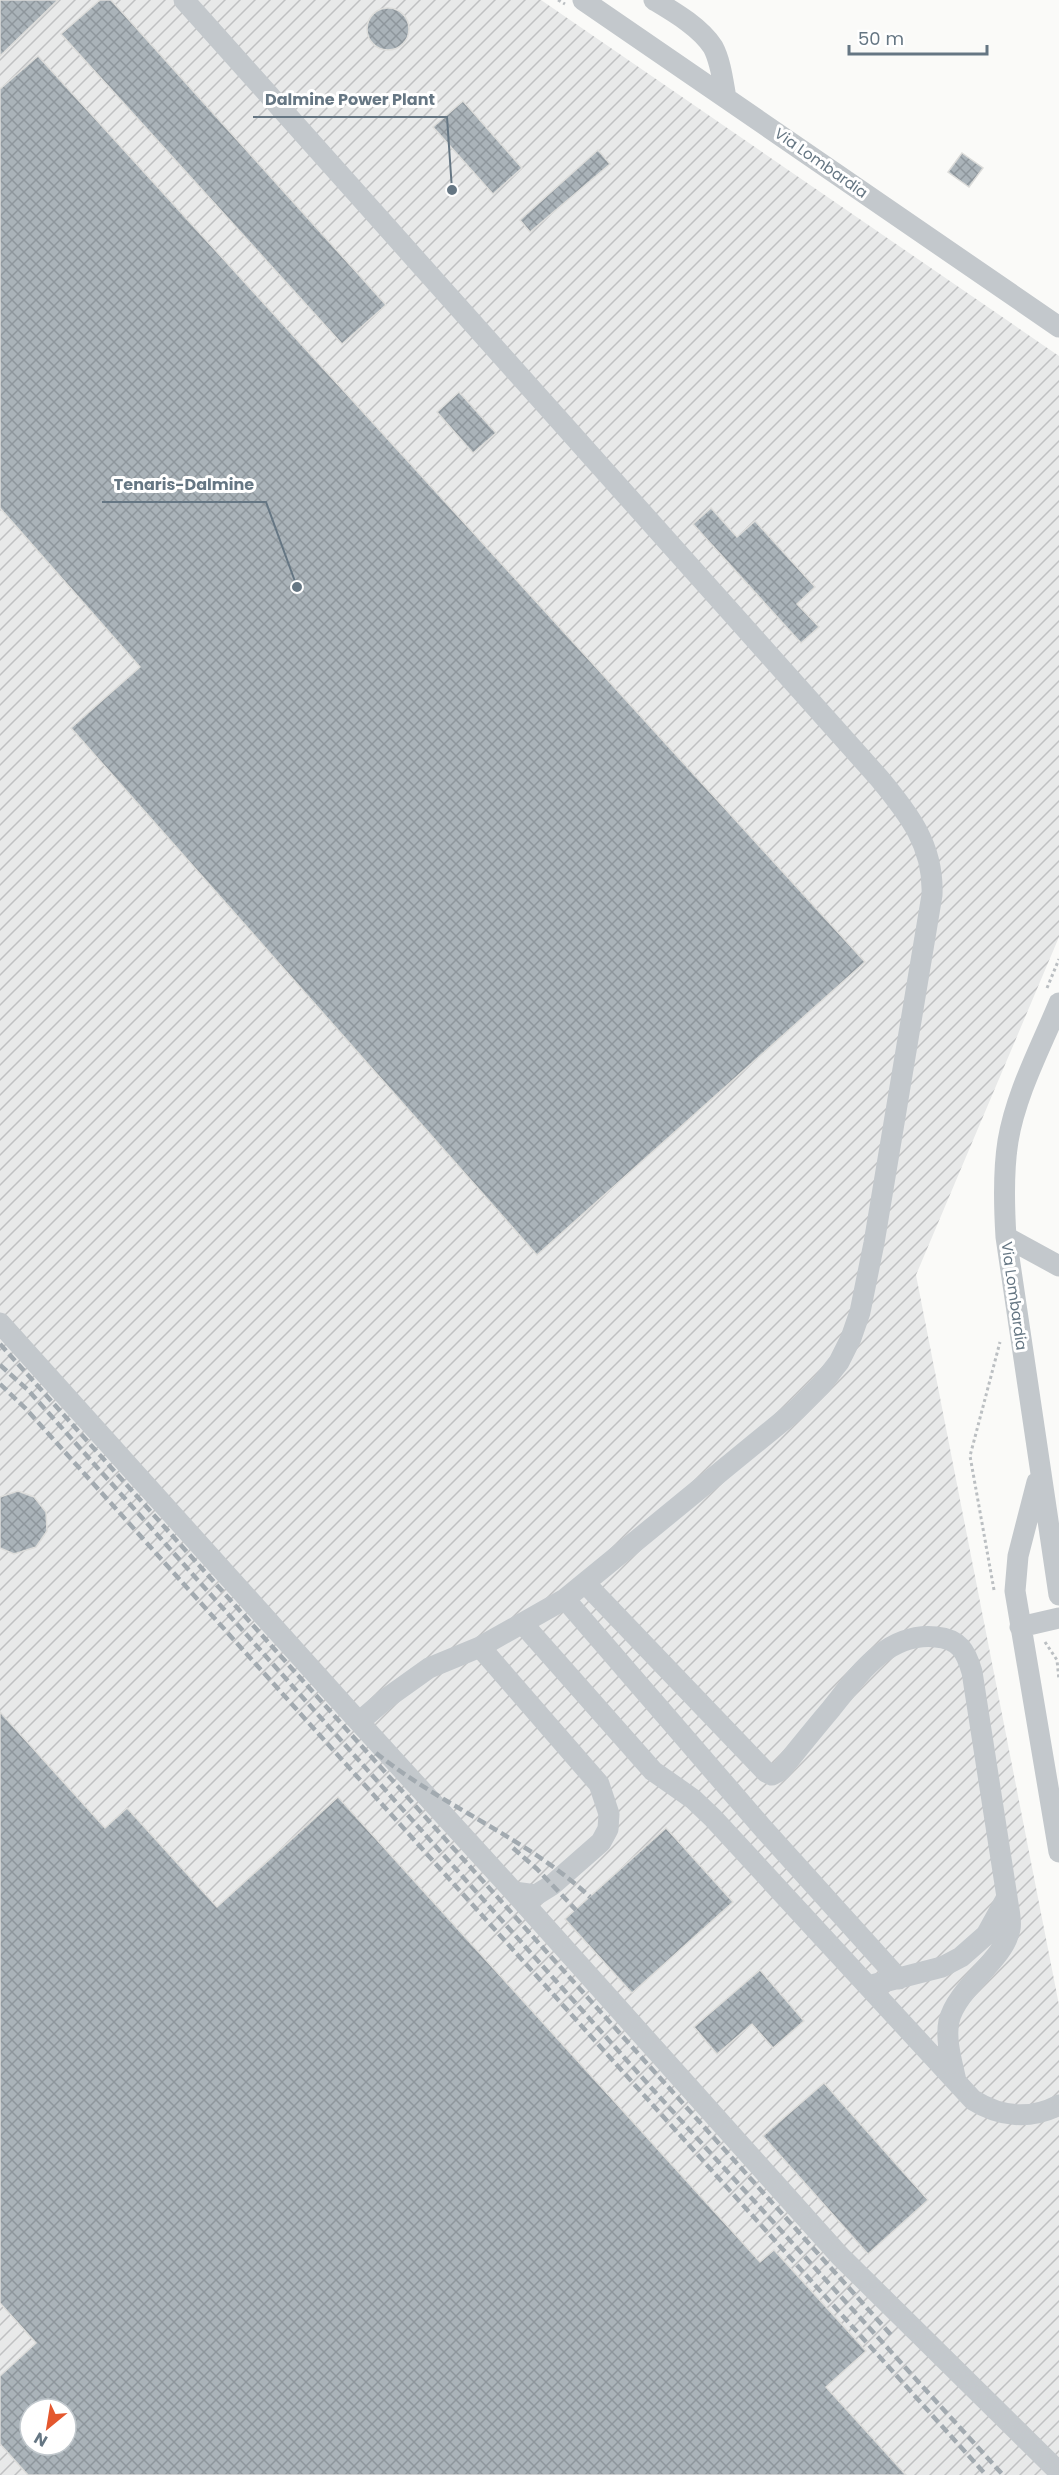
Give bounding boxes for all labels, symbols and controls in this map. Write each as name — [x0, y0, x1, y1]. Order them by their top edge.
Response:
scale bar — [849, 18, 987, 56]
text: 50 m — [858, 26, 904, 51]
callout: Dalmine Power Plant — [253, 83, 447, 117]
text: Dalmine Power Plant — [265, 88, 435, 111]
street label: Via Lombardia — [770, 123, 872, 203]
callout: Tenaris-Dalmine — [102, 468, 266, 502]
text: Tenaris-Dalmine — [114, 473, 254, 496]
street label: Via Lombardia — [996, 1240, 1033, 1352]
north arrow — [18, 2397, 78, 2457]
text: N — [30, 2427, 52, 2453]

